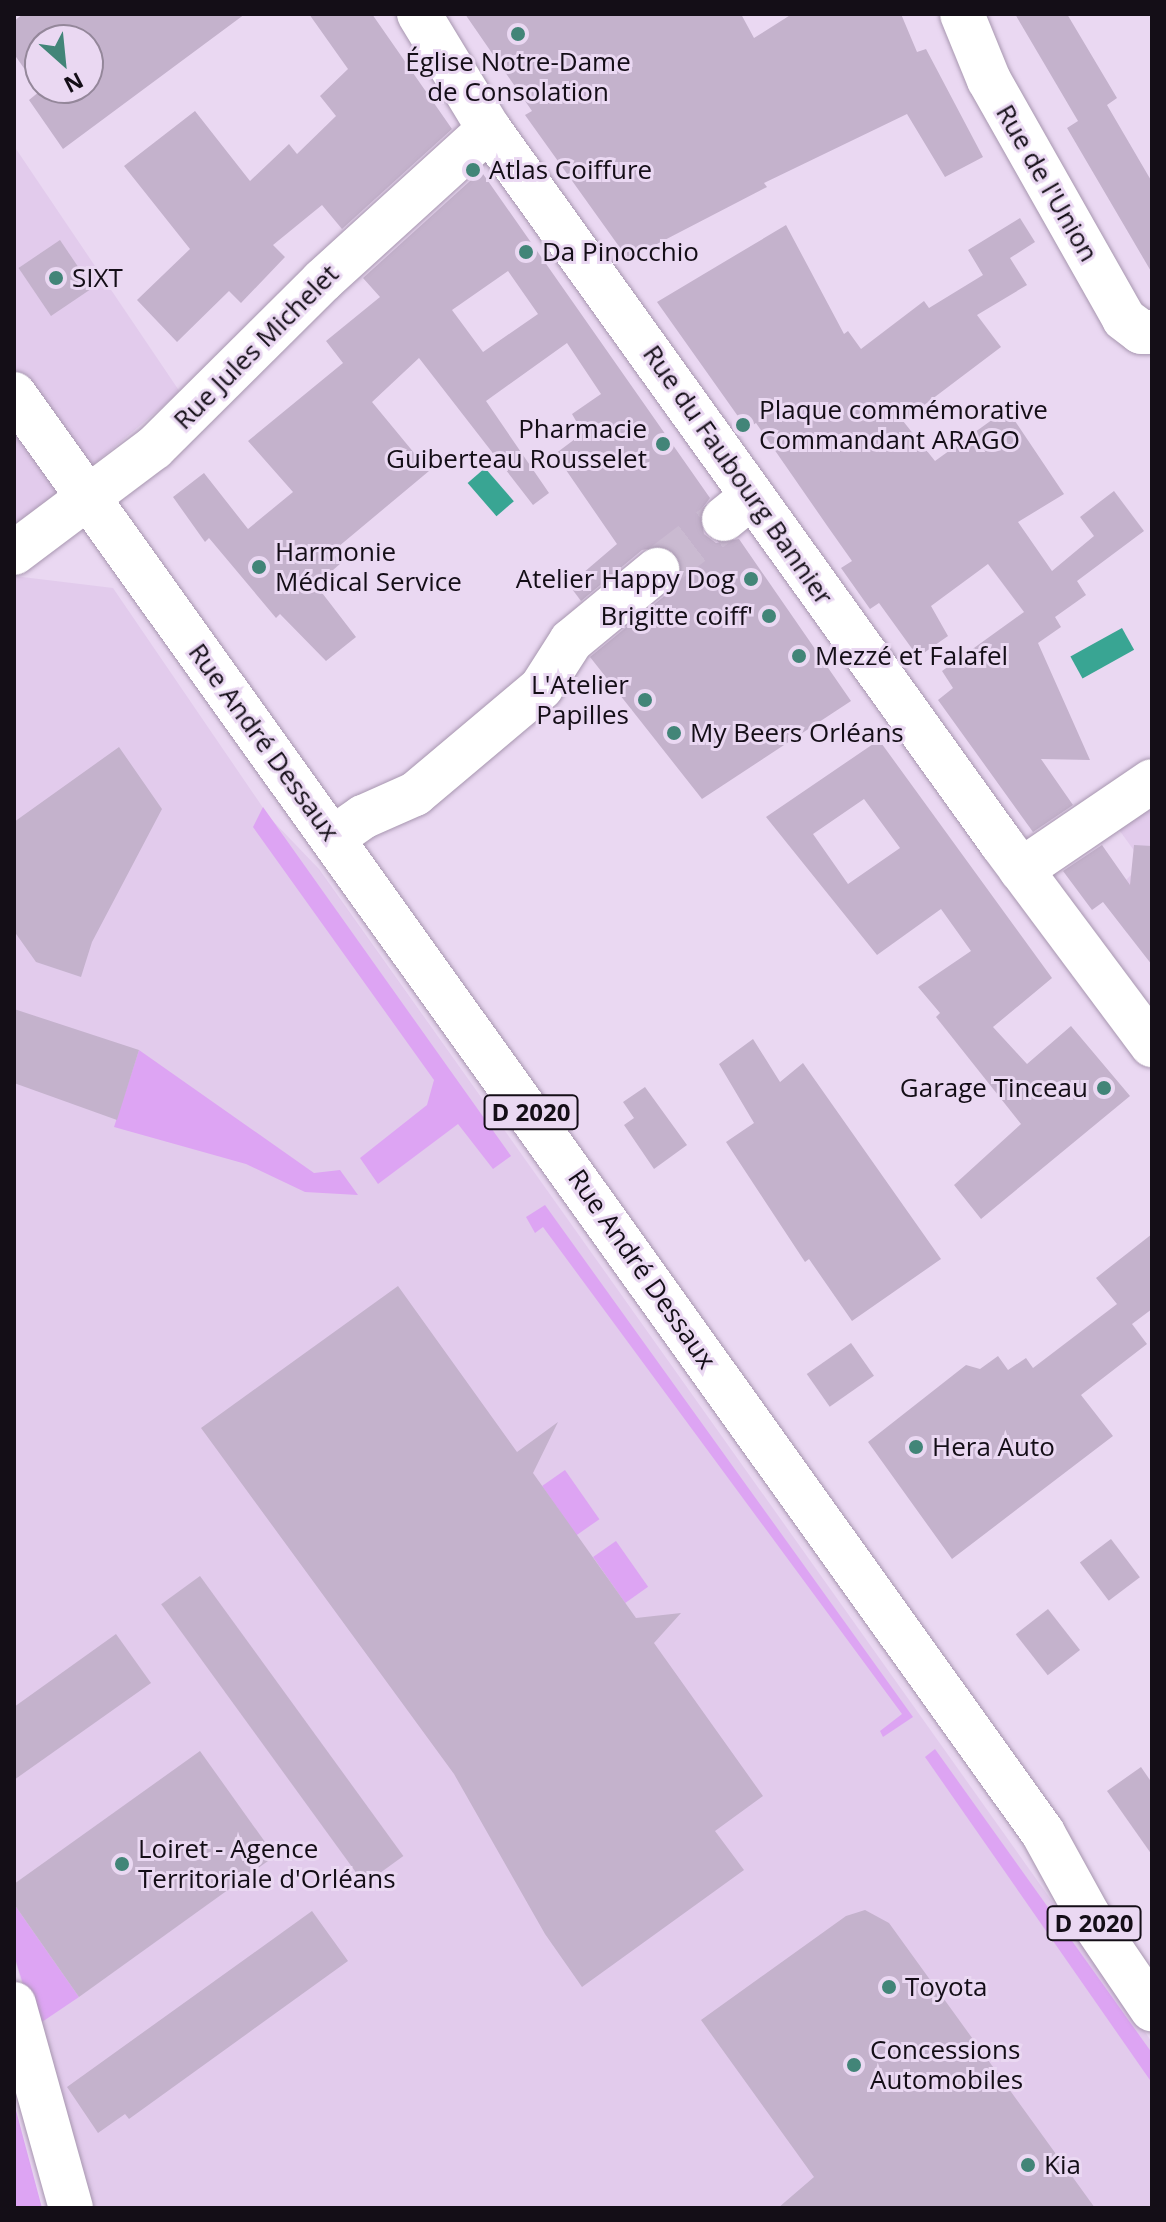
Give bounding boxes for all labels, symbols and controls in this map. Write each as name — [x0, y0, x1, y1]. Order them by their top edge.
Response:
north arrow — [24, 24, 104, 104]
marker: Église Notre-Dame de Consolation — [509, 25, 527, 43]
place label: Église Notre-Dame de Consolation — [405, 46, 631, 108]
text: N — [59, 66, 89, 101]
street label: Rue de l'Union — [990, 99, 1104, 267]
place label: Atlas Coiffure — [489, 154, 652, 186]
marker: Atlas Coiffure — [464, 161, 482, 179]
place label: Da Pinocchio — [542, 236, 699, 268]
marker: Da Pinocchio — [517, 243, 535, 261]
street label: Rue Jules Michelet — [167, 258, 345, 436]
place label: SIXT — [72, 262, 123, 294]
marker: SIXT — [47, 269, 65, 287]
street label: Rue du Faubourg Bannier — [636, 339, 840, 611]
place label: Plaque commémorative Commandant ARAGO — [759, 394, 1048, 456]
place label: Pharmacie Guiberteau Rousselet — [386, 413, 647, 474]
marker: Plaque commémorative Commandant ARAGO — [734, 416, 752, 434]
marker: Pharmacie Guiberteau Rousselet — [654, 435, 672, 453]
place label: Harmonie Médical Service — [275, 536, 462, 598]
marker: Harmonie Médical Service — [250, 558, 268, 576]
place label: Atelier Happy Dog — [516, 563, 735, 595]
marker: Atelier Happy Dog — [742, 570, 760, 588]
place label: Brigitte coiff' — [601, 600, 753, 632]
marker: Brigitte coiff' — [760, 607, 778, 625]
street label: Rue André Dessaux — [182, 637, 346, 847]
place label: Mezzé et Falafel — [815, 640, 1008, 672]
marker: Mezzé et Falafel — [790, 647, 808, 665]
place label: L'Atelier Papilles — [531, 669, 629, 730]
marker: L'Atelier Papilles — [636, 691, 654, 709]
place label: My Beers Orléans — [690, 717, 904, 749]
marker: My Beers Orléans — [665, 724, 683, 742]
place label: Garage Tinceau — [900, 1072, 1088, 1104]
marker: Garage Tinceau — [1095, 1079, 1113, 1097]
road number: D 2020 — [483, 1092, 579, 1132]
street label: Rue André Dessaux — [562, 1163, 722, 1375]
place label: Hera Auto — [932, 1431, 1055, 1463]
marker: Hera Auto — [907, 1438, 925, 1456]
place label: Loiret - Agence Territoriale d'Orléans — [138, 1833, 396, 1894]
marker: Loiret - Agence Territoriale d'Orléans — [113, 1855, 131, 1873]
road number: D 2020 — [1046, 1903, 1142, 1943]
place label: Toyota — [905, 1971, 987, 2003]
marker: Toyota — [880, 1978, 898, 1996]
place label: Concessions Automobiles — [870, 2034, 1023, 2096]
marker: Concessions Automobiles — [845, 2056, 863, 2074]
place label: Kia — [1044, 2149, 1081, 2181]
marker: Kia — [1019, 2156, 1037, 2174]

